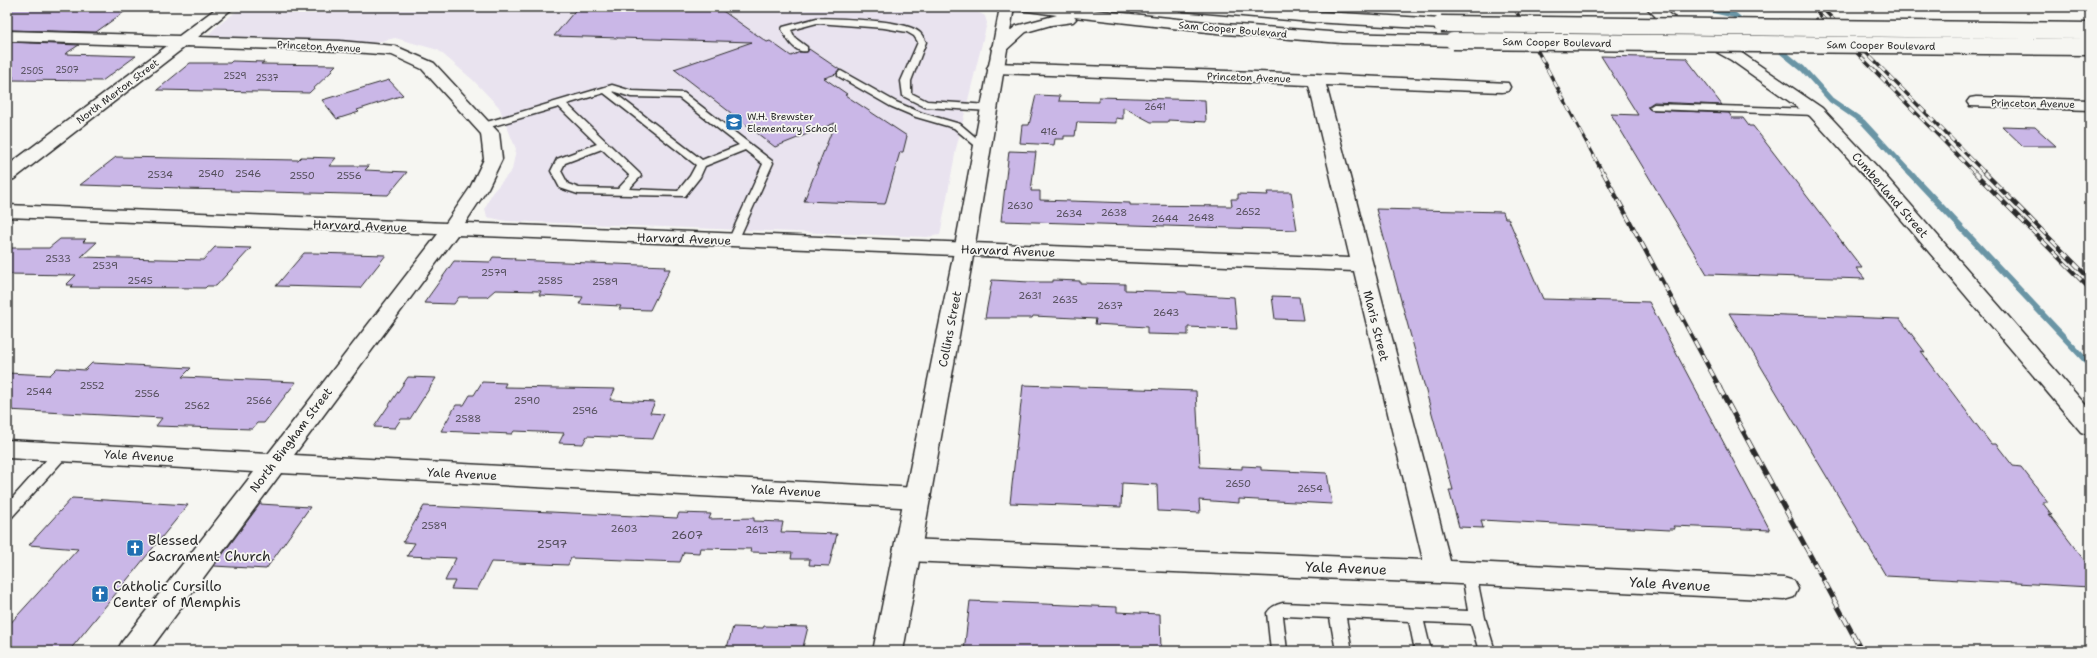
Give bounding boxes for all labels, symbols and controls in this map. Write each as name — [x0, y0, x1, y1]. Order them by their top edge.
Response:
street label: Sam Cooper Boulevard — [1178, 18, 1288, 41]
street label: Sam Cooper Boulevard — [1502, 35, 1612, 50]
street label: Princeton Avenue — [277, 38, 362, 55]
street label: Sam Cooper Boulevard — [1826, 38, 1936, 53]
street label: North Merton Street — [73, 56, 161, 127]
house number: 2507 — [55, 64, 79, 76]
house number: 2505 — [20, 65, 44, 77]
house number: 2529 — [223, 70, 247, 82]
street label: Princeton Avenue — [1207, 70, 1292, 85]
house number: 2537 — [255, 72, 279, 84]
street label: Princeton Avenue — [1991, 96, 2075, 111]
house number: 2641 — [1144, 101, 1166, 113]
place label: W.H. Brewster Elementary School — [747, 110, 837, 135]
school or university icon: W.H. Brewster Elementary School — [724, 112, 744, 132]
house number: 416 — [1040, 125, 1058, 138]
street label: Cumberland Street — [1848, 149, 1932, 241]
house number: 2540 — [198, 167, 224, 180]
house number: 2546 — [235, 167, 261, 180]
house number: 2534 — [147, 168, 173, 181]
house number: 2550 — [289, 169, 315, 182]
house number: 2556 — [336, 169, 362, 182]
house number: 2630 — [1007, 199, 1033, 212]
house number: 2652 — [1235, 205, 1261, 218]
house number: 2638 — [1101, 206, 1127, 219]
house number: 2634 — [1056, 207, 1082, 220]
house number: 2648 — [1188, 211, 1214, 224]
house number: 2644 — [1152, 212, 1178, 225]
street label: Harvard Avenue — [313, 216, 408, 236]
street label: Harvard Avenue — [637, 229, 732, 249]
street label: Harvard Avenue — [961, 241, 1056, 261]
house number: 2533 — [45, 252, 71, 265]
house number: 2539 — [92, 259, 118, 272]
house number: 2579 — [481, 266, 507, 279]
house number: 2545 — [127, 274, 153, 287]
house number: 2585 — [537, 274, 563, 287]
house number: 2589 — [592, 275, 618, 288]
house number: 2631 — [1018, 289, 1042, 302]
street label: Maris Street — [1359, 289, 1393, 363]
street label: Collins Street — [935, 290, 965, 368]
house number: 2635 — [1052, 293, 1078, 306]
house number: 2637 — [1097, 299, 1123, 312]
house number: 2643 — [1153, 306, 1179, 319]
house number: 2552 — [79, 379, 105, 392]
street label: North Bingham Street — [246, 384, 336, 496]
house number: 2544 — [26, 385, 52, 398]
house number: 2556 — [134, 387, 160, 400]
house number: 2566 — [246, 394, 272, 407]
house number: 2590 — [514, 394, 540, 407]
house number: 2562 — [184, 399, 210, 412]
house number: 2596 — [572, 404, 598, 417]
house number: 2588 — [455, 412, 481, 425]
street label: Yale Avenue — [104, 446, 175, 466]
street label: Yale Avenue — [427, 464, 498, 484]
house number: 2650 — [1225, 477, 1251, 490]
street label: Yale Avenue — [751, 481, 822, 501]
house number: 2654 — [1297, 482, 1323, 495]
house number: 2589 — [421, 519, 447, 532]
house number: 2603 — [611, 522, 637, 535]
house number: 2613 — [745, 523, 769, 536]
house number: 2607 — [671, 527, 703, 543]
place label: Blessed Sacrament Church — [148, 531, 271, 565]
house number: 2597 — [536, 536, 568, 552]
church icon: Blessed Sacrament Church — [125, 538, 145, 558]
street label: Yale Avenue — [1305, 558, 1387, 578]
street label: Yale Avenue — [1629, 573, 1711, 595]
place label: Catholic Cursillo Center of Memphis — [113, 577, 241, 611]
church icon: Catholic Cursillo Center of Memphis — [90, 584, 110, 604]

